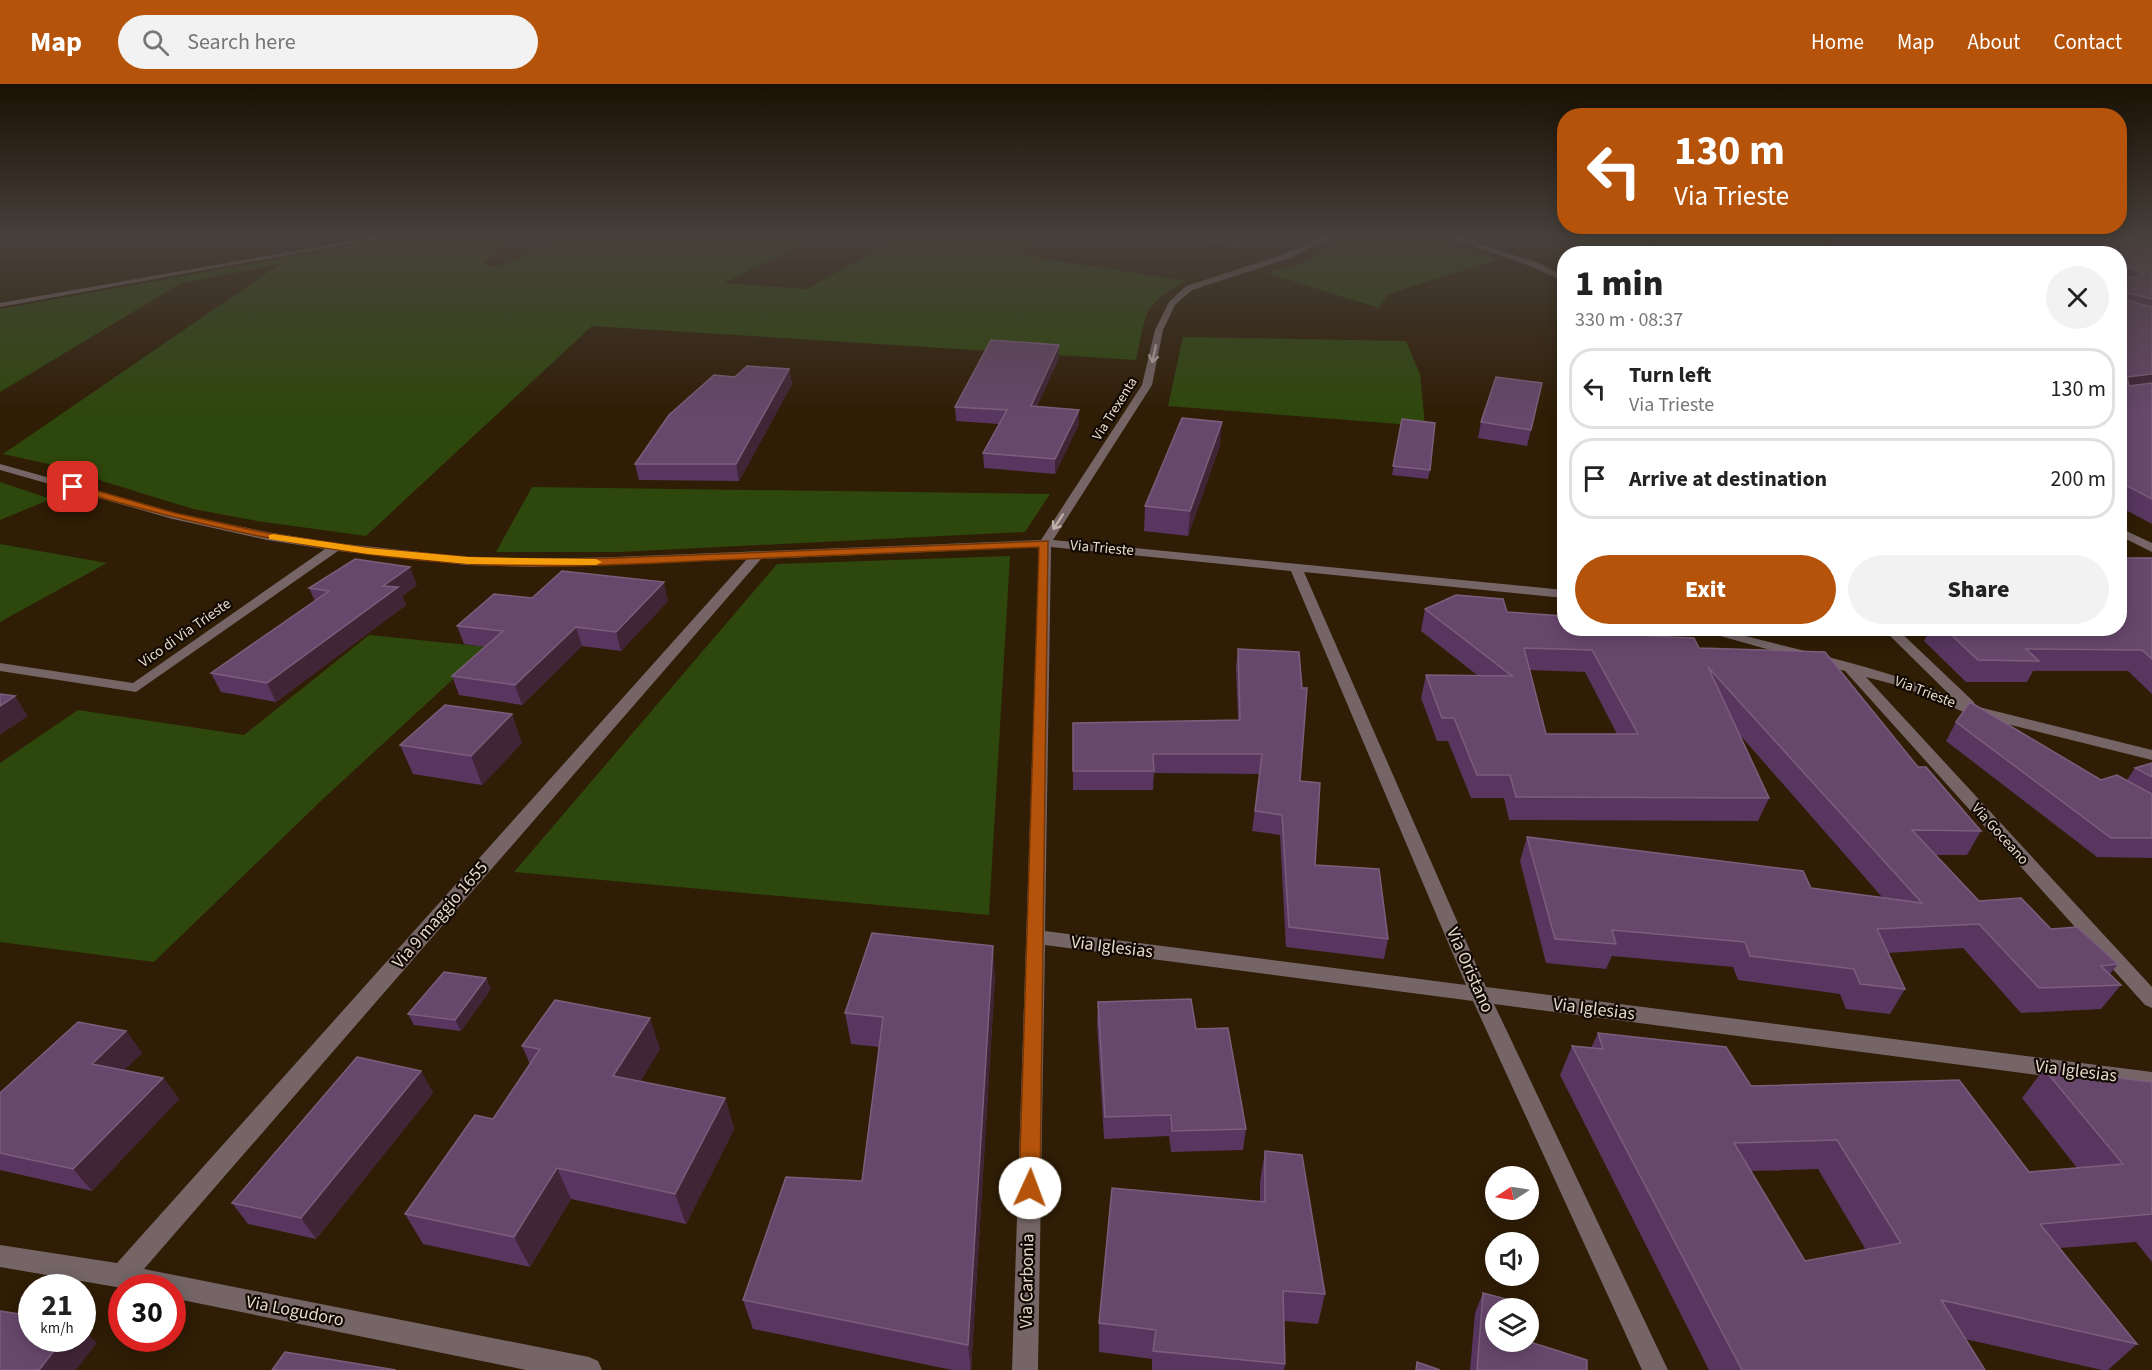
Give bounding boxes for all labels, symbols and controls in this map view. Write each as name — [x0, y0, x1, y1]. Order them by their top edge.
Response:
search box — [118, 15, 538, 69]
text: Map — [30, 22, 82, 62]
icon: search — [139, 26, 172, 59]
text: Search here — [187, 26, 296, 58]
text: Home — [1811, 27, 1864, 57]
text: Map — [1897, 27, 1935, 57]
text: About — [1968, 27, 2020, 57]
text: Contact — [2053, 27, 2122, 57]
text: 130 m — [1674, 121, 1785, 181]
icon: left — [1575, 132, 1653, 210]
text: Via Trieste — [1674, 177, 1789, 216]
text: 1 min — [1575, 258, 1663, 309]
button: close — [2046, 266, 2109, 329]
text: 330 m · 08:37 — [1575, 306, 1683, 334]
one-way arrow — [1148, 344, 1159, 363]
text: Turn left — [1629, 359, 1711, 391]
icon: left — [1578, 372, 1611, 405]
text: 130 m — [2051, 373, 2106, 405]
street label: Via Trexenta — [1088, 374, 1142, 444]
text: Via Trieste — [1629, 391, 1714, 419]
pin — [47, 461, 98, 512]
icon: arrive — [1578, 462, 1611, 495]
text: Arrive at destination — [1629, 463, 1827, 495]
text: 200 m — [2051, 463, 2106, 495]
icon: arrive — [56, 470, 89, 503]
one-way arrow — [1052, 513, 1064, 530]
street label: Via Trieste — [1069, 535, 1135, 561]
button: Exit — [1575, 555, 1836, 624]
button: Share — [1848, 555, 2109, 624]
street label: Vico di Via Trieste — [135, 593, 235, 673]
street label: Via Trieste — [1891, 671, 1959, 713]
street label: Via Goceano — [1966, 798, 2034, 870]
street label: Via 9 maggio 1655 — [386, 856, 494, 974]
street label: Via Oristano — [1440, 924, 1500, 1016]
street label: Via Iglesias — [1070, 930, 1154, 964]
street label: Via Iglesias — [1552, 992, 1636, 1026]
street label: Via Iglesias — [2034, 1054, 2118, 1088]
position arrow — [998, 1156, 1062, 1220]
north arrow — [1485, 1166, 1539, 1220]
map controls — [1485, 1166, 1539, 1352]
button: sound — [1485, 1232, 1539, 1286]
street label: Via Carbonia — [1014, 1233, 1040, 1329]
speed limit sign: 30 — [108, 1274, 186, 1352]
text: 21 — [41, 1284, 73, 1327]
street label: Via Logudoro — [244, 1289, 346, 1333]
button: layers — [1485, 1298, 1539, 1352]
text: km/h — [40, 1318, 74, 1339]

